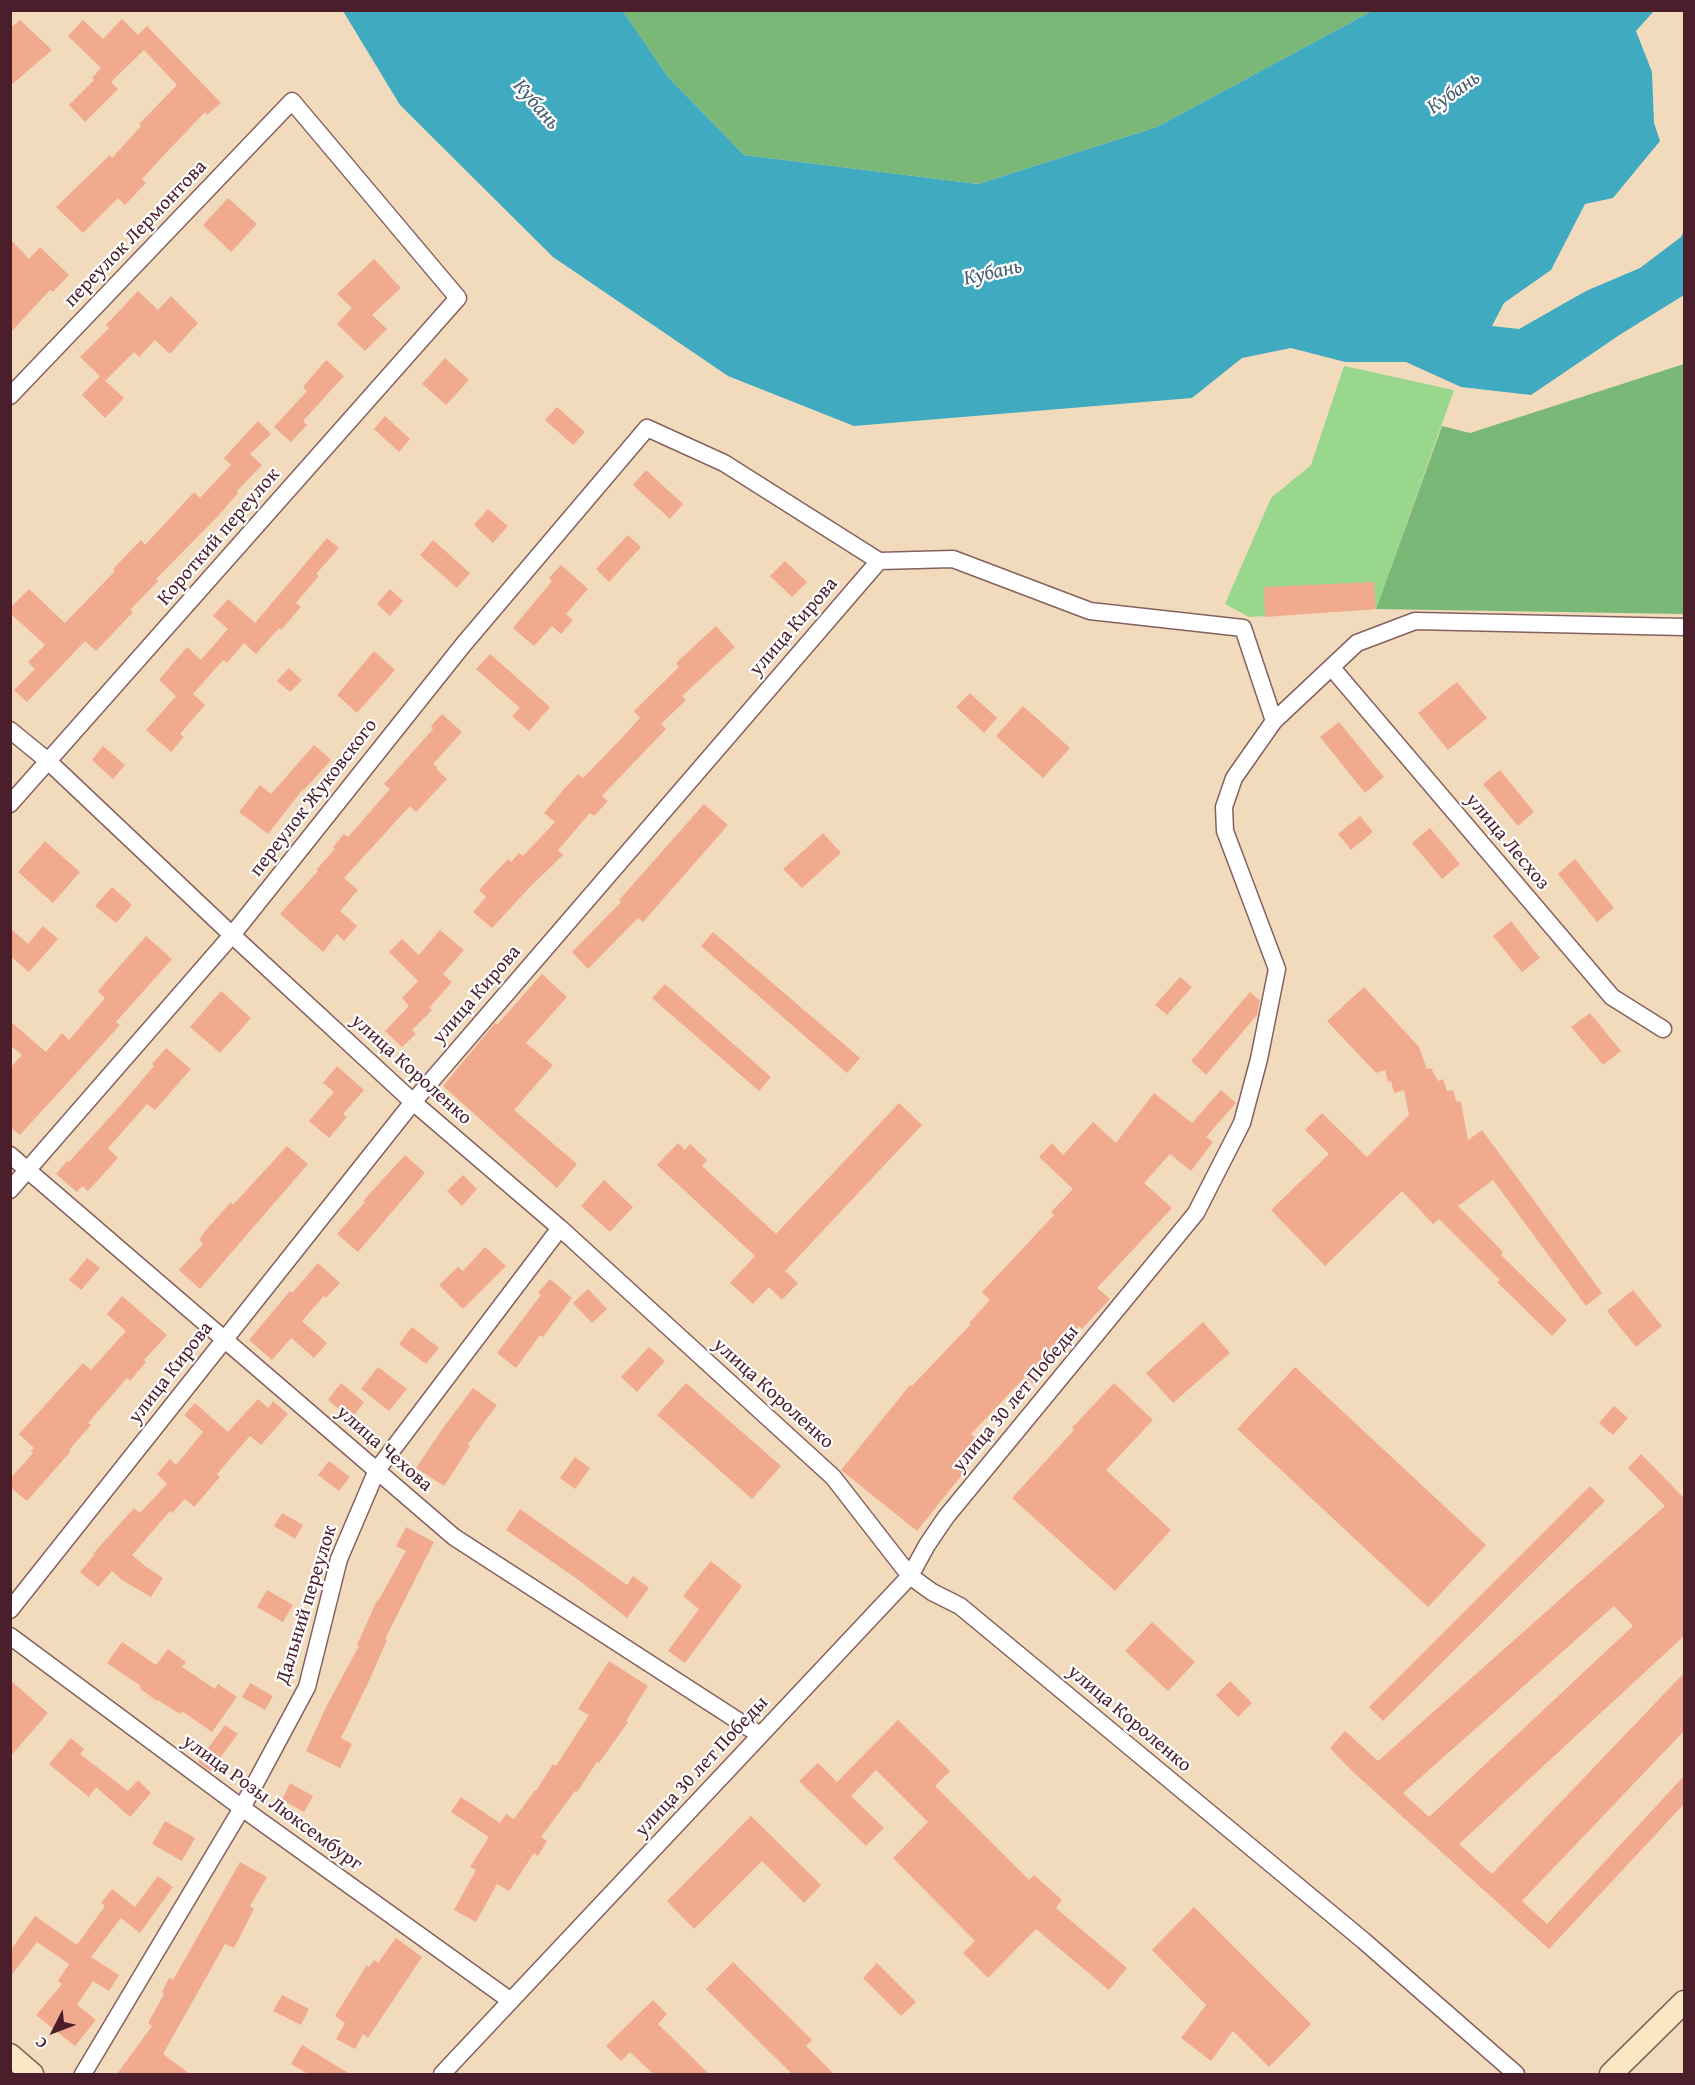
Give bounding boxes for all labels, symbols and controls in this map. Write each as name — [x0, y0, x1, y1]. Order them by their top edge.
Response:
water label: Кубань — [1422, 66, 1486, 120]
water label: Кубань — [507, 74, 565, 136]
street label: переулок Лермонтова — [60, 155, 212, 313]
water label: Кубань — [961, 254, 1025, 292]
street label: Короткий переулок — [153, 463, 285, 611]
street label: улица Кирова — [745, 573, 843, 681]
street label: переулок Жуковского — [245, 714, 383, 882]
street label: улица Лесхоз — [1460, 789, 1554, 895]
street label: улица Кирова — [428, 941, 526, 1049]
street label: улица Короленко — [346, 1009, 476, 1131]
street label: улица Кирова — [124, 1317, 218, 1429]
street label: улица 30 лет Победы — [948, 1321, 1084, 1477]
street label: улица Короленко — [708, 1333, 838, 1455]
street label: улица Чехова — [331, 1401, 437, 1497]
street label: Дальний переулок — [271, 1522, 343, 1688]
street label: улица Короленко — [1062, 1660, 1196, 1778]
street label: улица 30 лет Победы — [630, 1691, 774, 1843]
street label: улица Розы Люксембург — [177, 1730, 367, 1876]
north arrow — [24, 2001, 84, 2061]
text: С — [29, 2032, 53, 2054]

